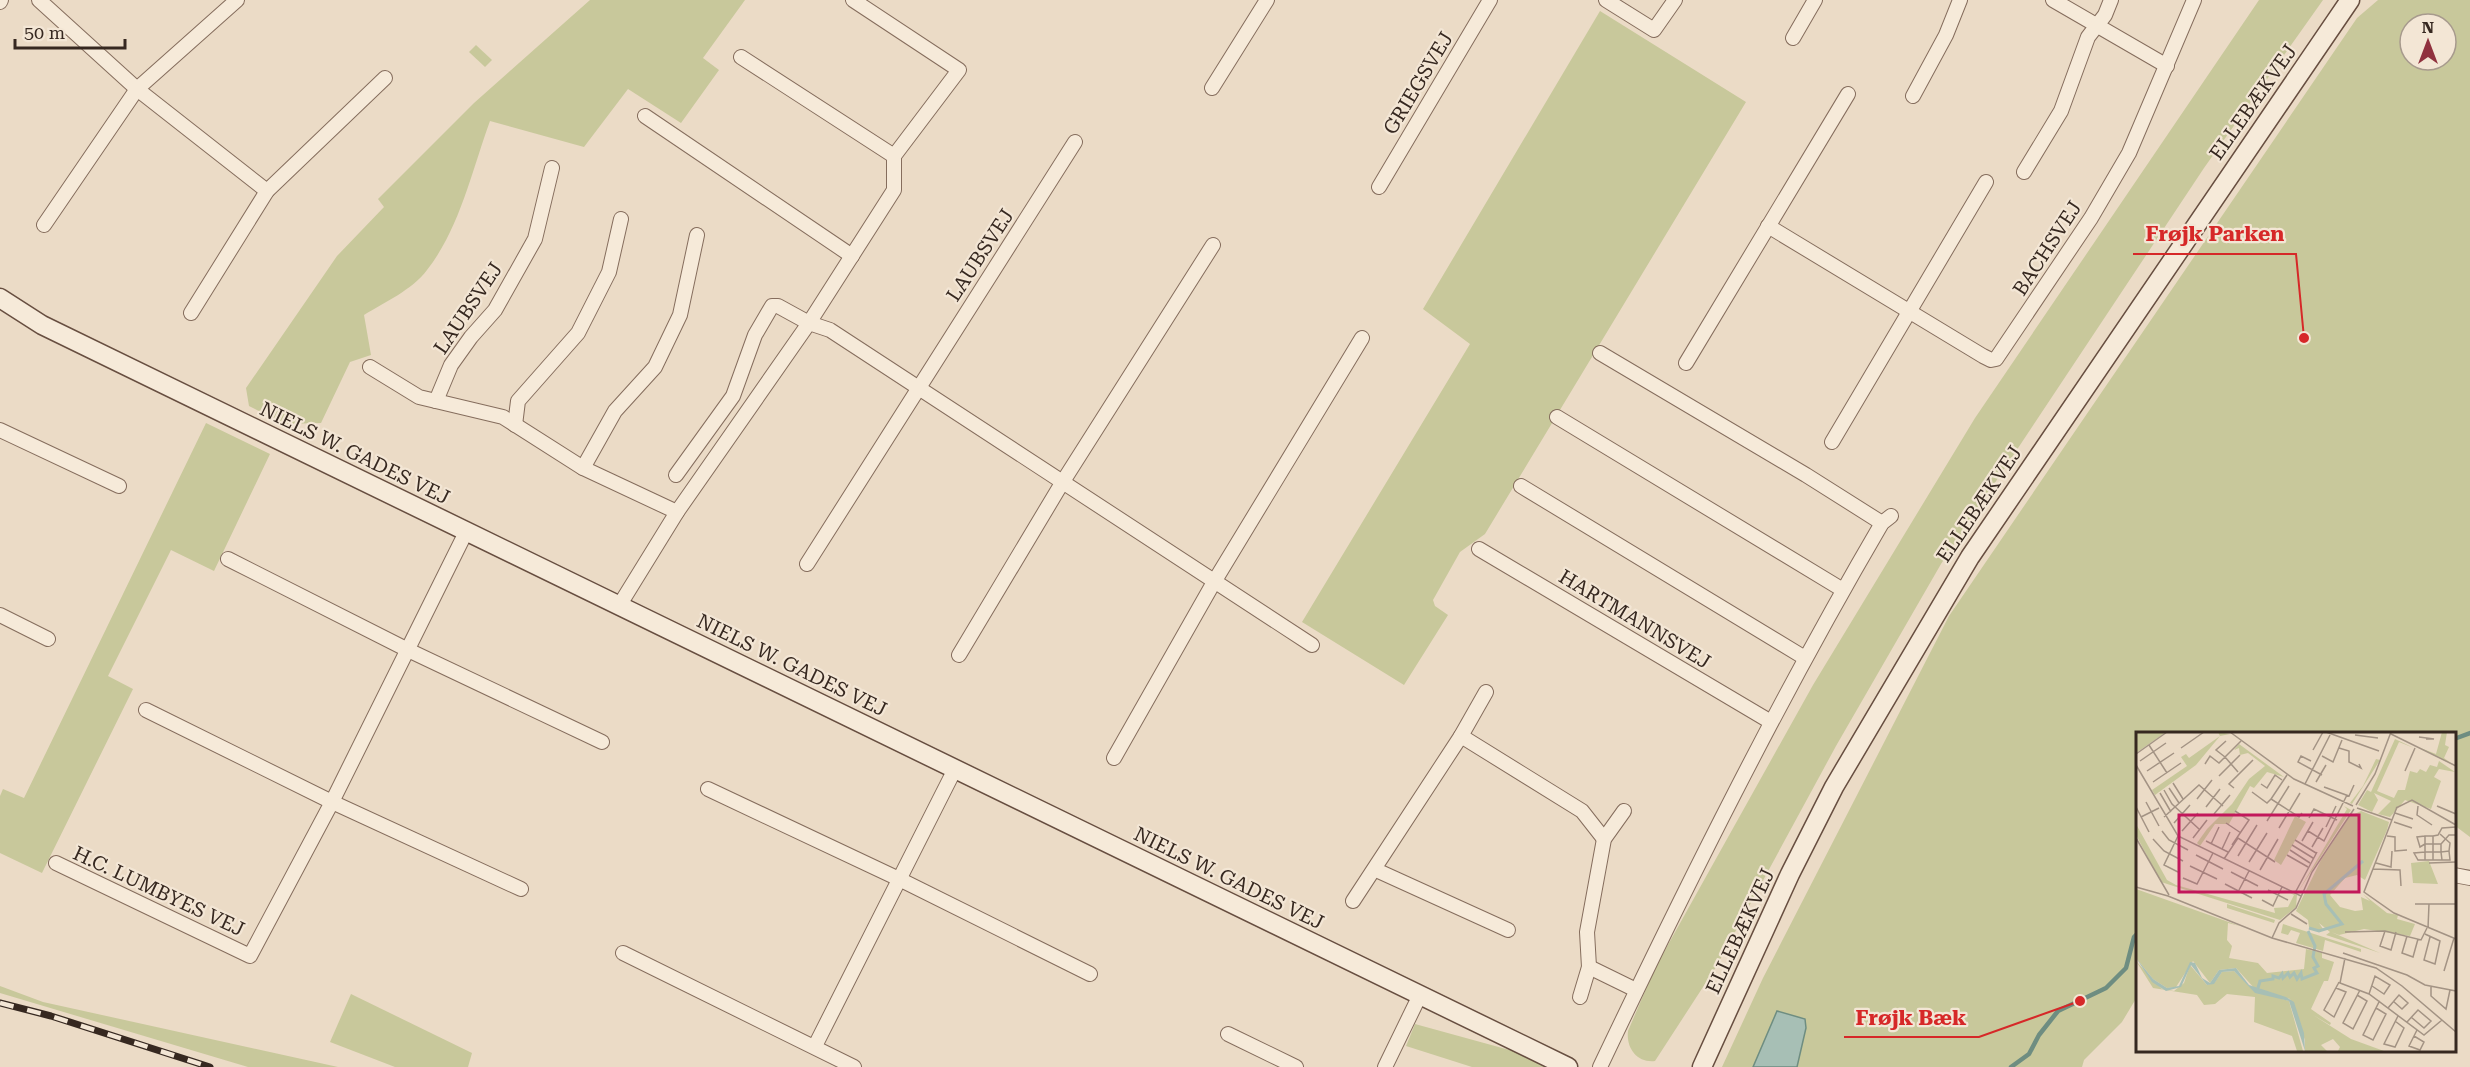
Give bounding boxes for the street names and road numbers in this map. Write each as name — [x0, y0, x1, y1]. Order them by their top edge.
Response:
street label: GRIEGSVEJ — [1378, 27, 1458, 139]
street label: ELLEBÆKVEJ — [2204, 40, 2302, 164]
street label: BACHSVEJ — [2007, 196, 2087, 300]
street label: LAUBSVEJ — [941, 204, 1019, 306]
street label: LAUBSVEJ — [429, 257, 507, 359]
street label: NIELS W. GADES VEJ — [256, 396, 454, 510]
street label: ELLEBÆKVEJ — [1931, 441, 2027, 567]
street label: HARTMANNSVEJ — [1555, 564, 1715, 674]
street label: NIELS W. GADES VEJ — [693, 608, 891, 722]
street label: NIELS W. GADES VEJ — [1130, 821, 1328, 935]
street label: H.C. LUMBYES VEJ — [69, 841, 249, 941]
street label: ELLEBÆKVEJ — [1700, 864, 1780, 998]

